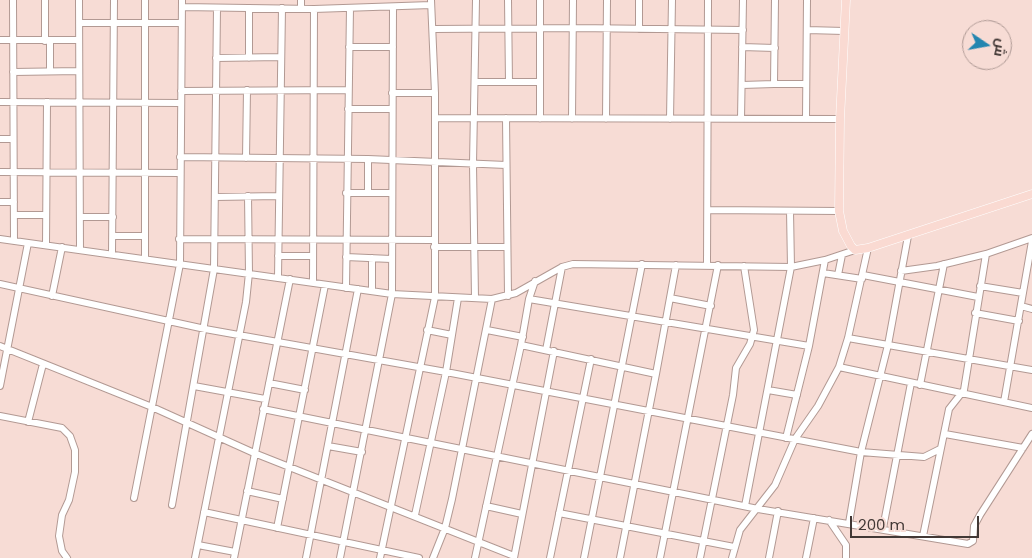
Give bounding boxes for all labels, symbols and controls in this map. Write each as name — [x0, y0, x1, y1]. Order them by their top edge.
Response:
north arrow — [962, 20, 1012, 70]
text: ش — [989, 37, 1012, 59]
scale bar — [852, 506, 981, 538]
text: 200 m — [858, 514, 905, 535]

